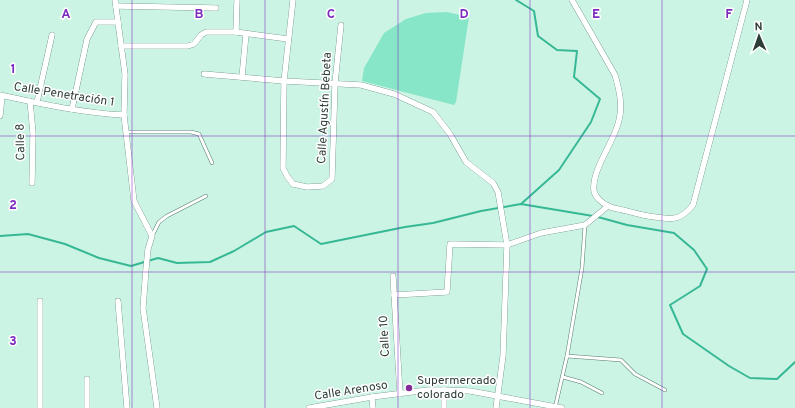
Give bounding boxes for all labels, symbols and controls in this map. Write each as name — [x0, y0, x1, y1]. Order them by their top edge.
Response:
text: A — [61, 7, 71, 23]
text: B — [195, 7, 204, 23]
text: C — [327, 7, 335, 23]
text: D — [459, 7, 469, 23]
text: E — [592, 7, 600, 23]
text: F — [725, 7, 733, 23]
north arrow — [739, 16, 779, 56]
text: N — [754, 20, 763, 34]
street label: Calle Agustín Bebeta — [314, 52, 336, 164]
text: 1 — [10, 62, 16, 78]
street label: Calle Penetración 1 — [12, 79, 116, 111]
street label: Calle 8 — [13, 123, 29, 161]
text: 2 — [9, 198, 17, 214]
street label: Calle 10 — [376, 315, 394, 357]
text: 3 — [9, 334, 17, 350]
place label: Supermercado colorado — [417, 373, 497, 403]
street label: Calle Arenoso — [313, 377, 389, 405]
marker: Supermercado colorado — [404, 383, 414, 393]

